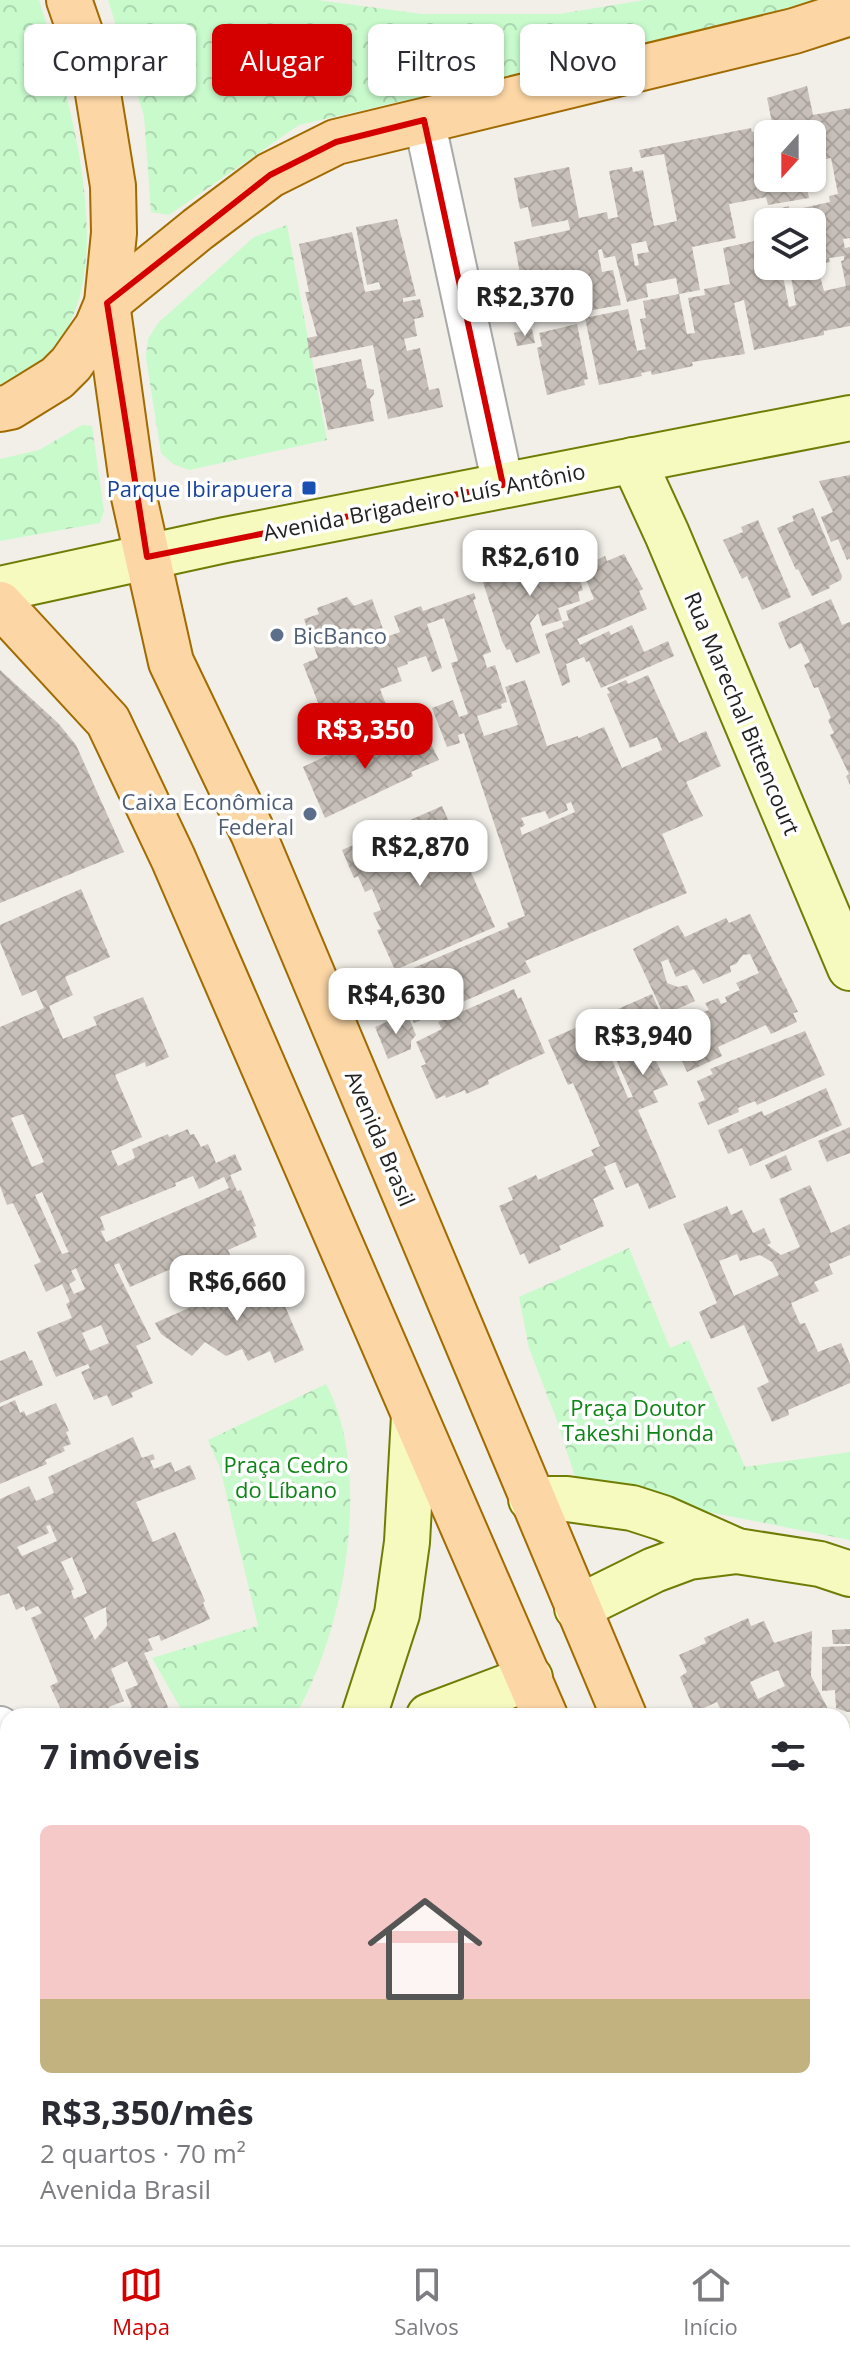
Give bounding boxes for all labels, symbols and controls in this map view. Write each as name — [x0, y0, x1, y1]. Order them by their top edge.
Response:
chip: Comprar — [24, 24, 196, 96]
chip: Alugar — [212, 24, 352, 96]
chip: Filtros — [368, 24, 504, 96]
chip: Novo — [520, 24, 645, 96]
north arrow — [754, 120, 826, 192]
map controls — [754, 120, 826, 280]
button: layers — [754, 208, 826, 280]
pin: R$2,370 — [451, 270, 599, 338]
text: R$2,370 — [476, 278, 574, 314]
street label: Avenida Brigadeiro Luís Antônio — [260, 455, 588, 547]
place label: Parque Ibirapuera — [107, 473, 293, 503]
marker: Parque Ibirapuera — [300, 479, 318, 497]
pin: R$2,610 — [456, 530, 604, 598]
text: R$2,610 — [481, 538, 579, 574]
street label: Rua Marechal Bittencourt — [678, 587, 808, 839]
place label: BicBanco — [293, 620, 387, 650]
marker: BicBanco — [268, 626, 286, 644]
pin: R$3,350 — [291, 703, 439, 771]
text: R$3,350 — [316, 711, 414, 747]
place label: Caixa Econômica Federal — [122, 786, 294, 841]
marker: Caixa Econômica Federal — [301, 805, 319, 823]
pin: R$2,870 — [346, 820, 494, 888]
text: R$2,870 — [371, 828, 469, 864]
pin: R$4,630 — [322, 968, 470, 1036]
text: R$4,630 — [347, 976, 445, 1012]
pin: R$3,940 — [569, 1009, 717, 1077]
text: R$3,940 — [594, 1017, 692, 1053]
street label: Avenida Brasil — [339, 1066, 423, 1210]
pin: R$6,660 — [163, 1255, 311, 1323]
text: R$6,660 — [188, 1263, 286, 1299]
park label: Praça Doutor Takeshi Honda — [562, 1392, 714, 1447]
park label: Praça Cedro do Líbano — [224, 1449, 348, 1504]
text: 7 imóveis — [40, 1733, 200, 1779]
icon: filters — [766, 1734, 810, 1778]
icon: home — [353, 1877, 497, 2021]
text: R$3,350/mês — [40, 2089, 254, 2135]
text: 2 quartos · 70 m² — [40, 2135, 246, 2171]
text: Avenida Brasil — [40, 2171, 211, 2207]
tab: Mapa — [112, 2263, 170, 2341]
tab: Salvos — [394, 2263, 459, 2341]
tab: Início — [683, 2263, 738, 2341]

